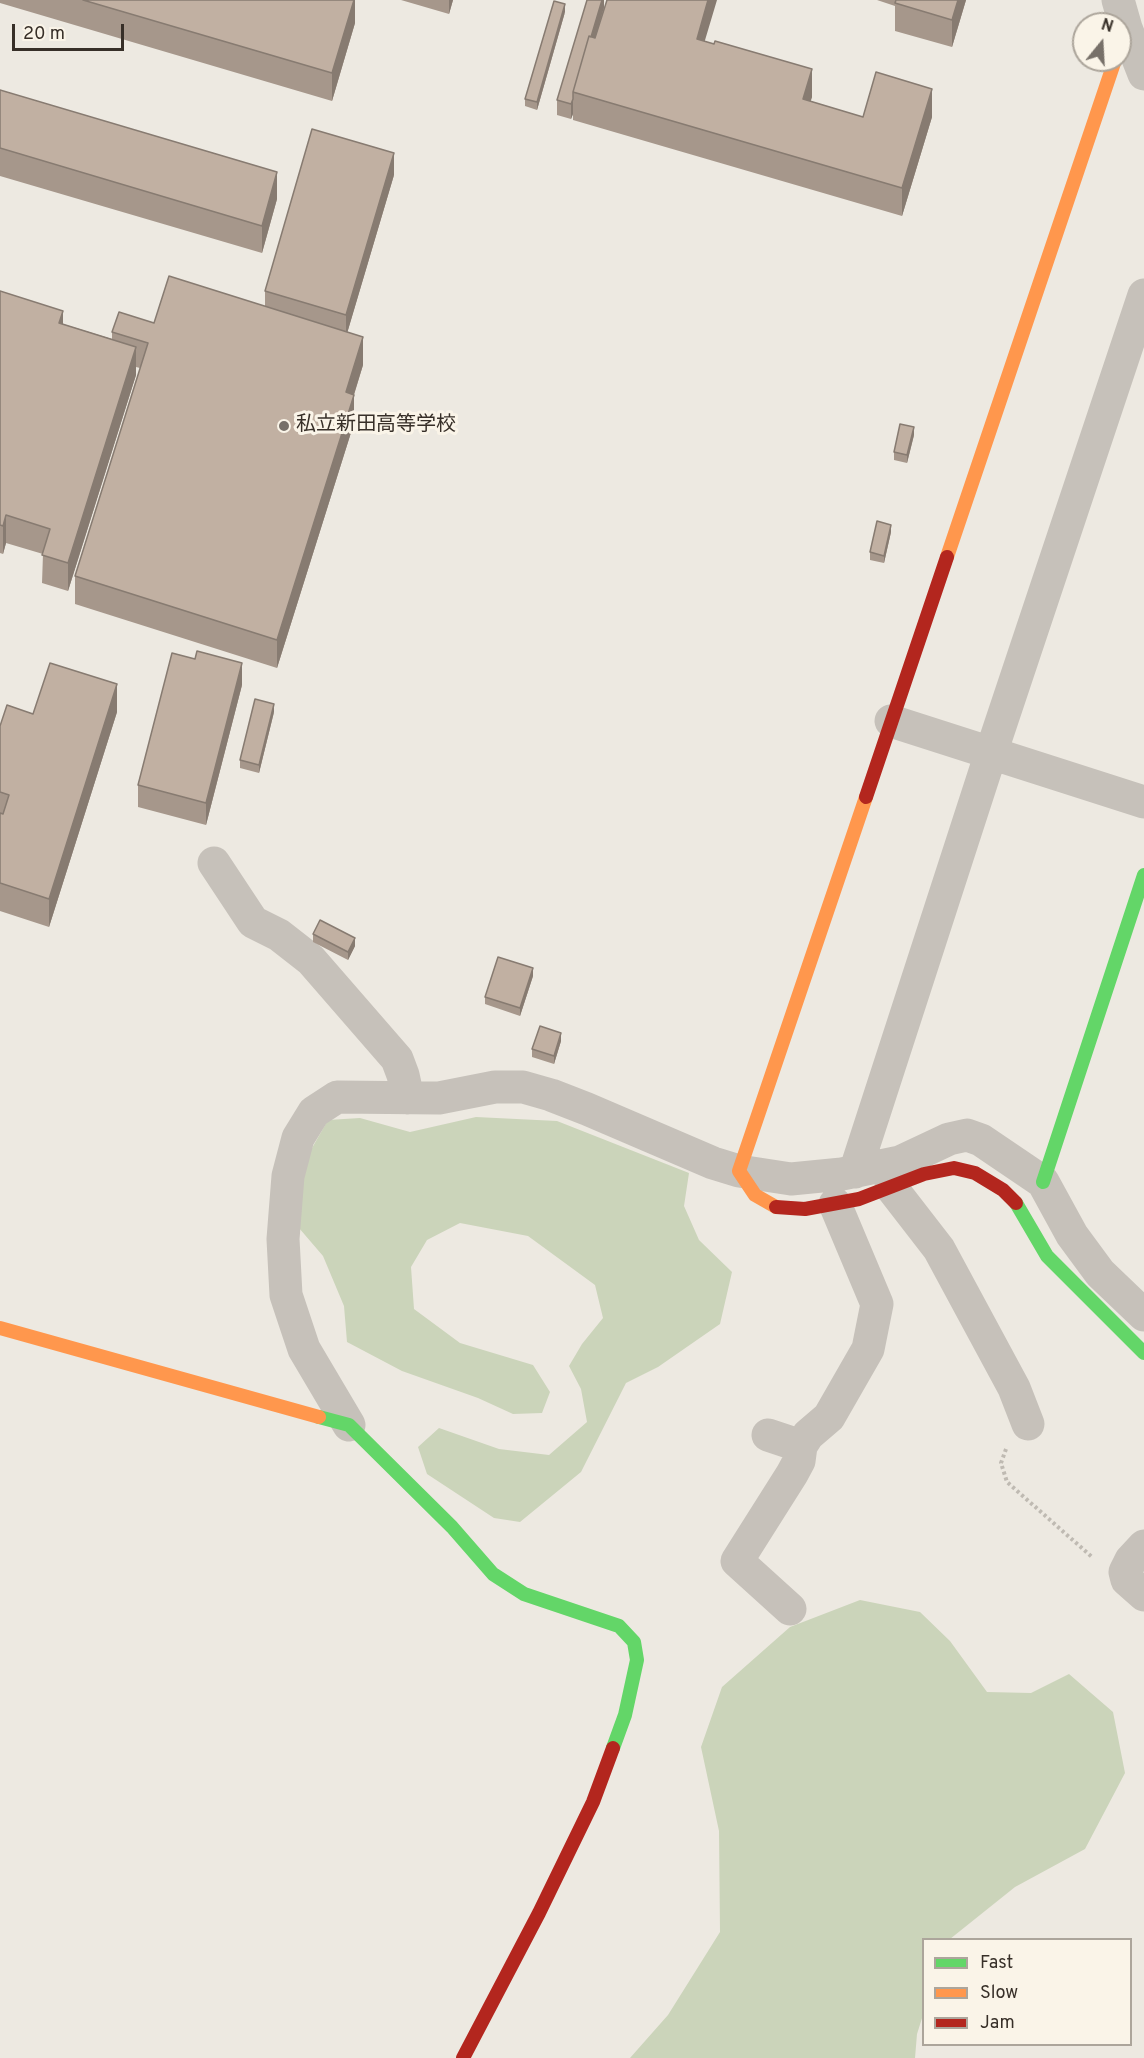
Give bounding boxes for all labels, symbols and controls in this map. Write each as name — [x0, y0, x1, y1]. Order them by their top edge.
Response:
scale bar — [15, 12, 128, 50]
north arrow — [1072, 12, 1132, 72]
text: N — [1098, 15, 1116, 38]
text: 20 m — [23, 23, 65, 46]
place label: 私立新田高等学校 — [296, 414, 456, 438]
marker: 私立新田高等学校 — [277, 419, 291, 433]
legend — [922, 1938, 1132, 2046]
text: Fast — [980, 1952, 1013, 1975]
text: Slow — [980, 1982, 1018, 2005]
text: Jam — [980, 2012, 1015, 2035]

